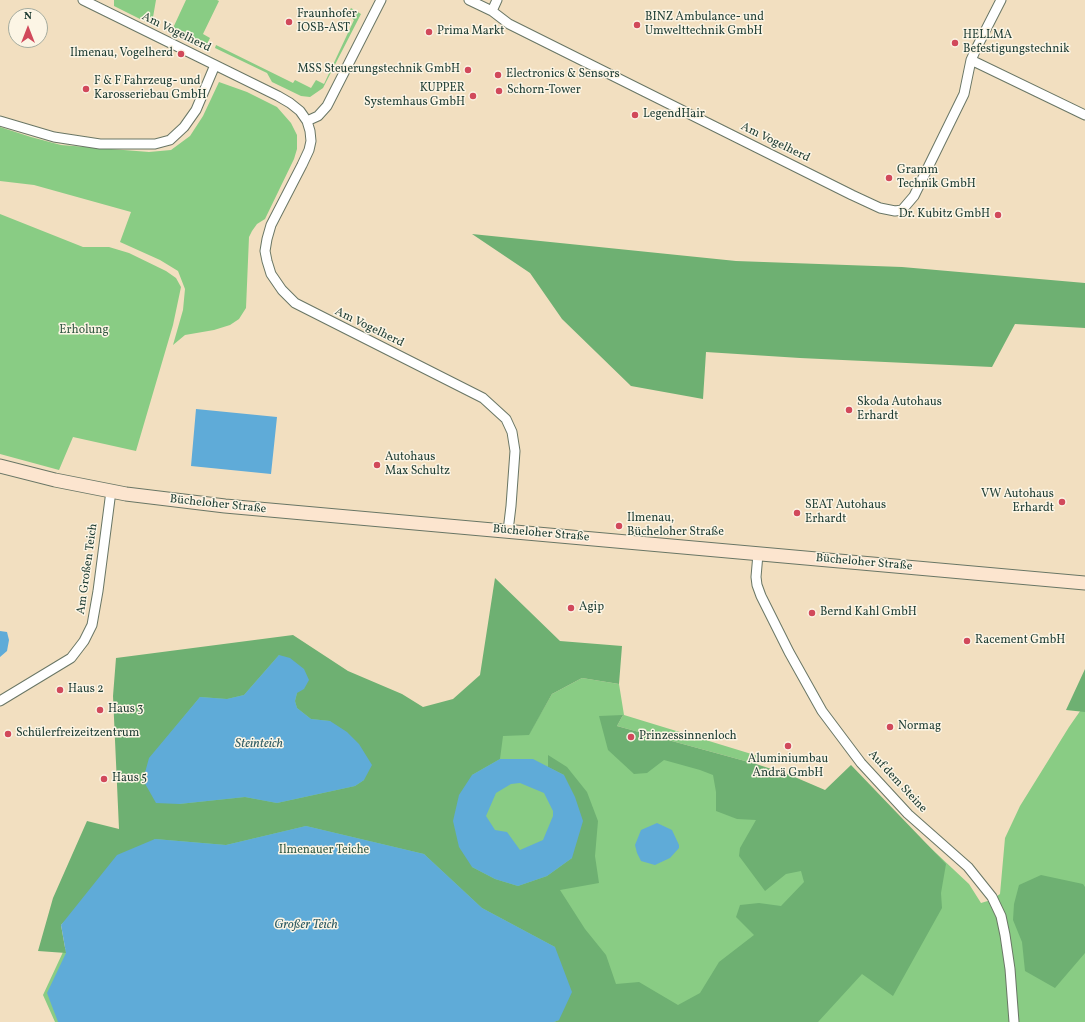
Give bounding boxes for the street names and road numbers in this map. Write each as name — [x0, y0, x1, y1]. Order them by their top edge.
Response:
street label: Am Vogelherd — [139, 10, 213, 56]
street label: Am Vogelherd — [738, 120, 812, 166]
street label: Am Vogelherd — [332, 305, 406, 351]
street label: Bücheloher Straße — [169, 493, 267, 517]
street label: Am Großen Teich — [74, 523, 102, 615]
street label: Bücheloher Straße — [492, 523, 590, 545]
street label: Bücheloher Straße — [815, 552, 913, 574]
street label: Auf dem Steine — [865, 748, 929, 816]

